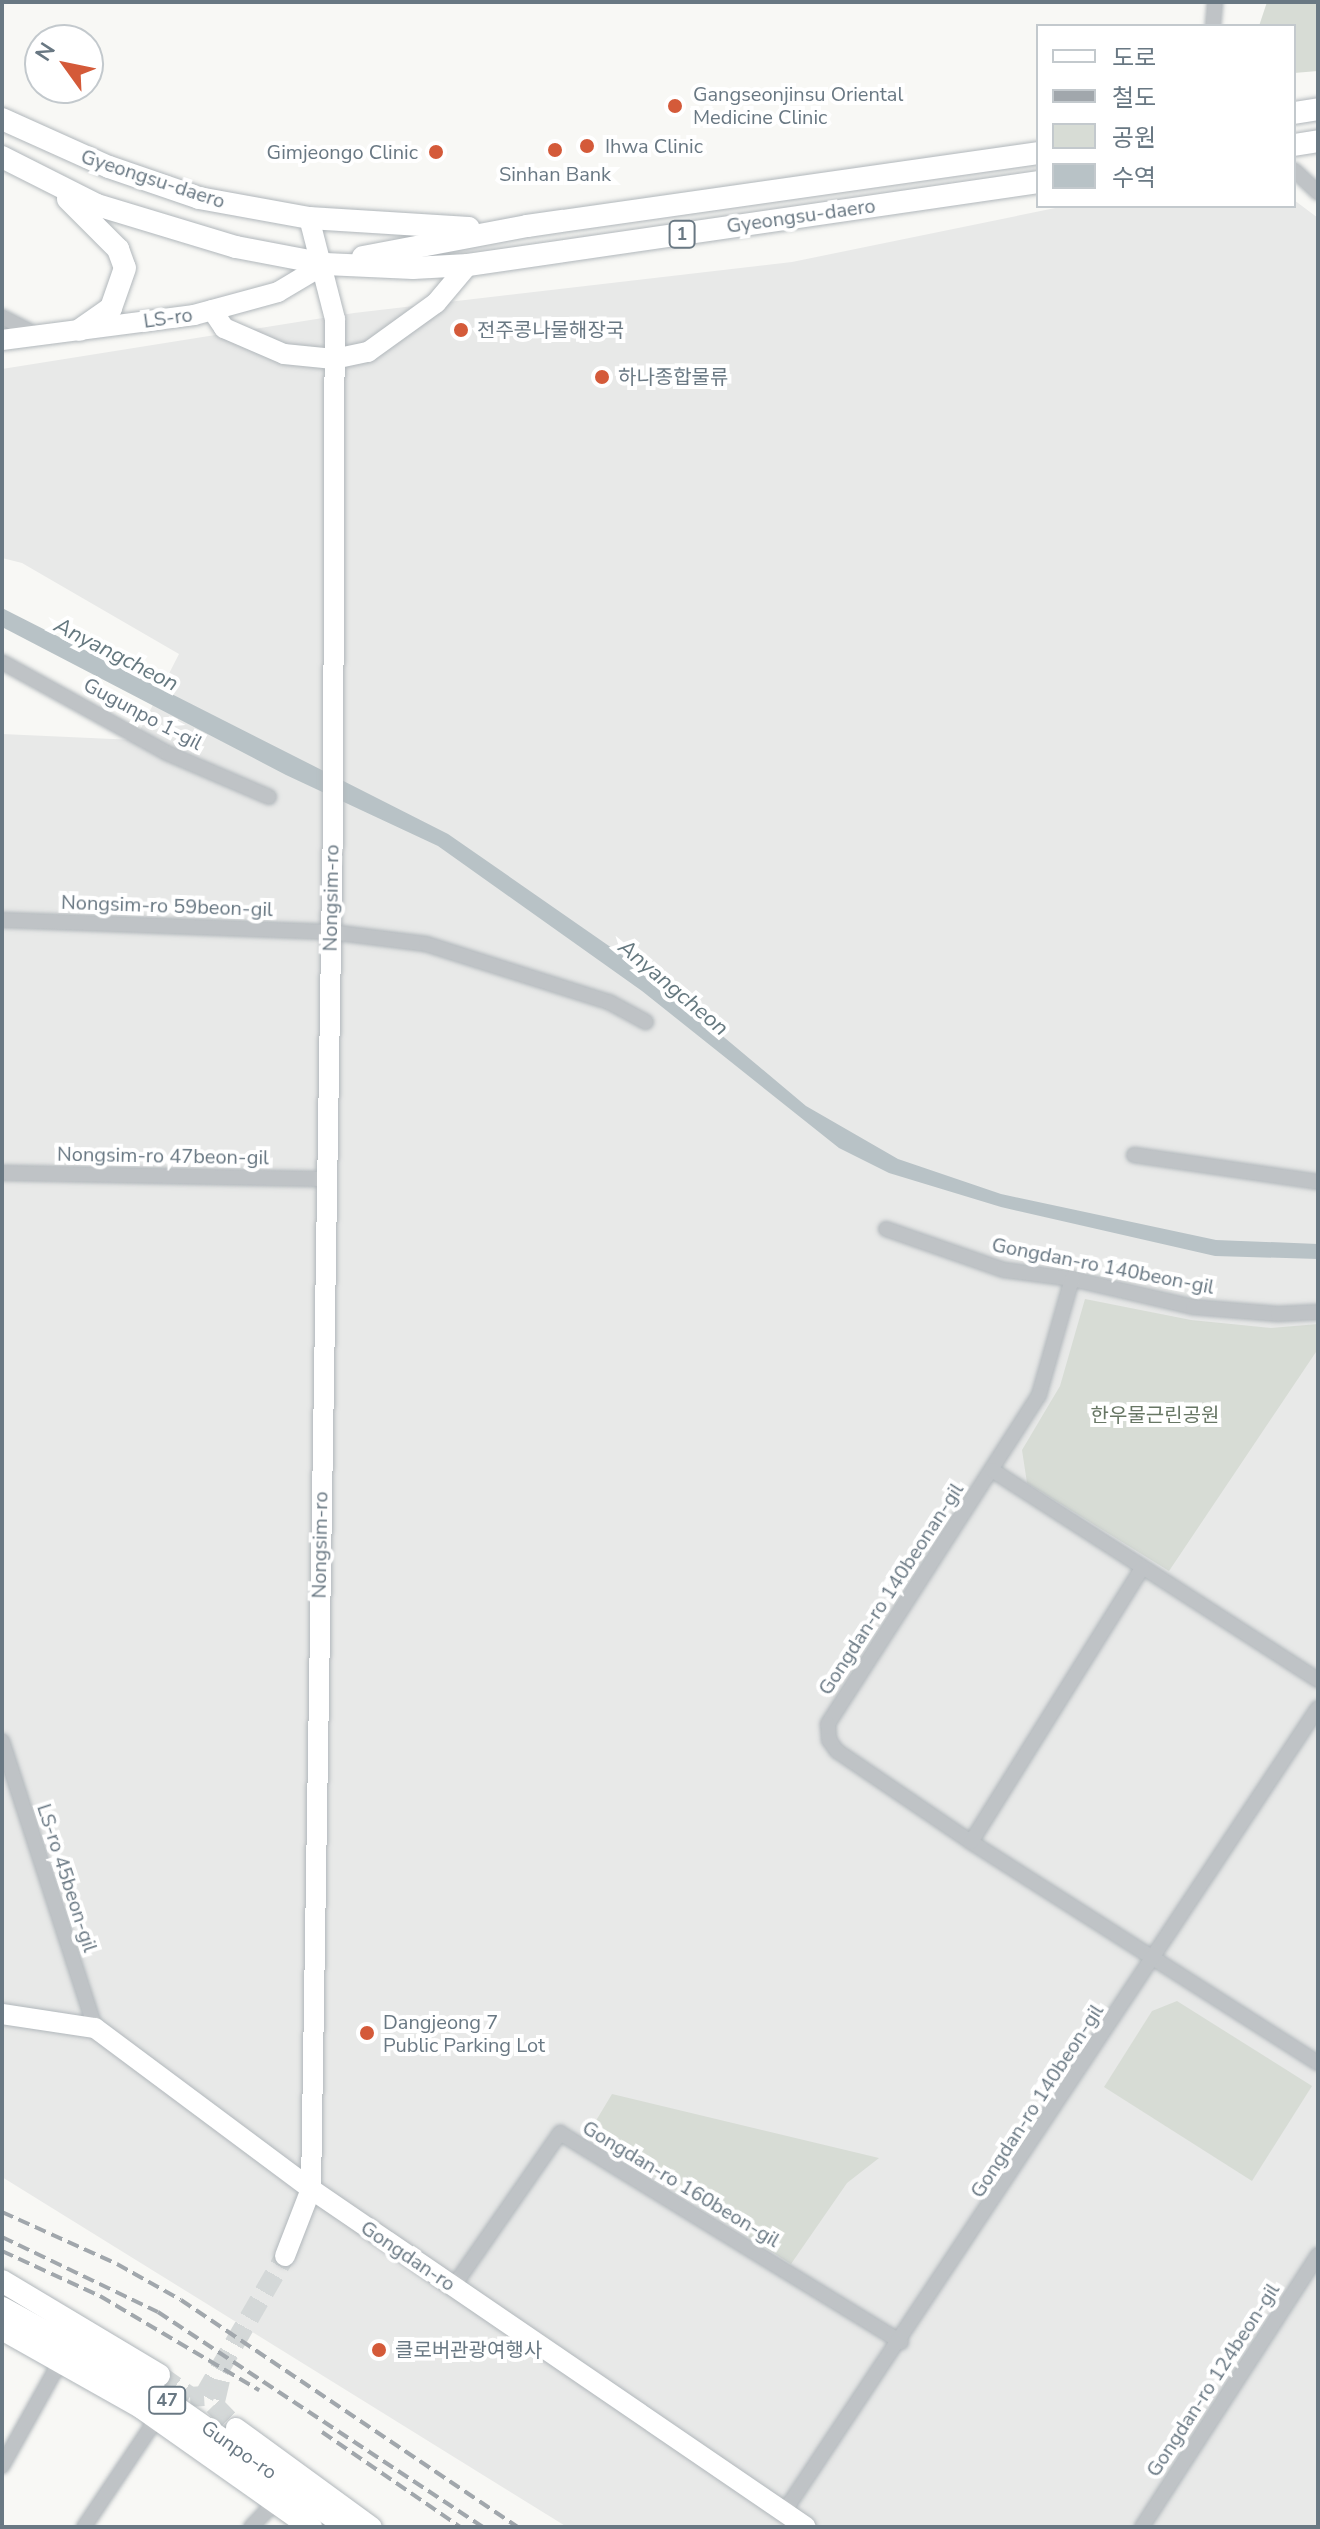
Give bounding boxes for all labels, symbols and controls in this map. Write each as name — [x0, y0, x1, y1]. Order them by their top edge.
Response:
north arrow — [24, 24, 104, 104]
legend — [1036, 24, 1296, 208]
text: N — [28, 37, 63, 67]
text: 도로 — [1112, 42, 1156, 74]
place label: Gangseonjinsu Oriental Medicine Clinic — [693, 82, 903, 129]
text: 철도 — [1112, 82, 1156, 114]
marker: Gangseonjinsu Oriental Medicine Clinic — [664, 95, 686, 117]
text: 공원 — [1112, 122, 1156, 154]
place label: Ihwa Clinic — [605, 134, 703, 158]
marker: Ihwa Clinic — [576, 135, 598, 157]
place label: Gimjeongo Clinic — [267, 140, 418, 164]
marker: Gimjeongo Clinic — [425, 141, 447, 163]
marker: Sinhan Bank — [546, 141, 564, 159]
street label: Gyeongsu-daero — [78, 144, 228, 214]
place label: Sinhan Bank — [499, 162, 611, 186]
text: 수역 — [1112, 162, 1156, 194]
street label: Gyeongsu-daero — [725, 194, 877, 238]
road number: 1 — [668, 220, 696, 248]
street label: LS-ro — [142, 303, 194, 333]
place label: 전주콩나물해장국 — [477, 318, 624, 342]
marker: 전주콩나물해장국 — [452, 321, 470, 339]
place label: 하나종합물류 — [618, 365, 728, 389]
marker: 하나종합물류 — [593, 368, 611, 386]
water label: Anyangcheon — [50, 612, 182, 698]
street label: Gugunpo 1-gil — [80, 673, 206, 755]
street label: Nongsim-ro — [318, 844, 344, 952]
street label: Nongsim-ro 59beon-gil — [61, 890, 273, 922]
water label: Anyangcheon — [613, 934, 733, 1042]
street label: Nongsim-ro 47beon-gil — [57, 1142, 269, 1170]
street label: Gongdan-ro 140beon-gil — [990, 1233, 1216, 1299]
park label: 한우물근린공원 — [1091, 1403, 1219, 1427]
street label: Gongdan-ro 140beonan-gil — [813, 1479, 969, 1699]
street label: Nongsim-ro — [307, 1491, 333, 1599]
street label: LS-ro 45beon-gil — [32, 1801, 102, 1955]
street label: Gongdan-ro 140beon-gil — [965, 2000, 1109, 2202]
place label: Dangjeong 7 Public Parking Lot — [383, 2010, 545, 2057]
marker: Dangjeong 7 Public Parking Lot — [358, 2024, 376, 2042]
street label: Gongdan-ro 160beon-gil — [578, 2116, 784, 2252]
street label: Gongdan-ro — [356, 2216, 460, 2296]
street label: Gongdan-ro 124beon-gil — [1141, 2279, 1285, 2481]
place label: 클로버관광여행사 — [395, 2338, 542, 2362]
marker: 클로버관광여행사 — [370, 2341, 388, 2359]
road number: 47 — [147, 2386, 187, 2414]
street label: Gunpo-ro — [197, 2415, 281, 2485]

